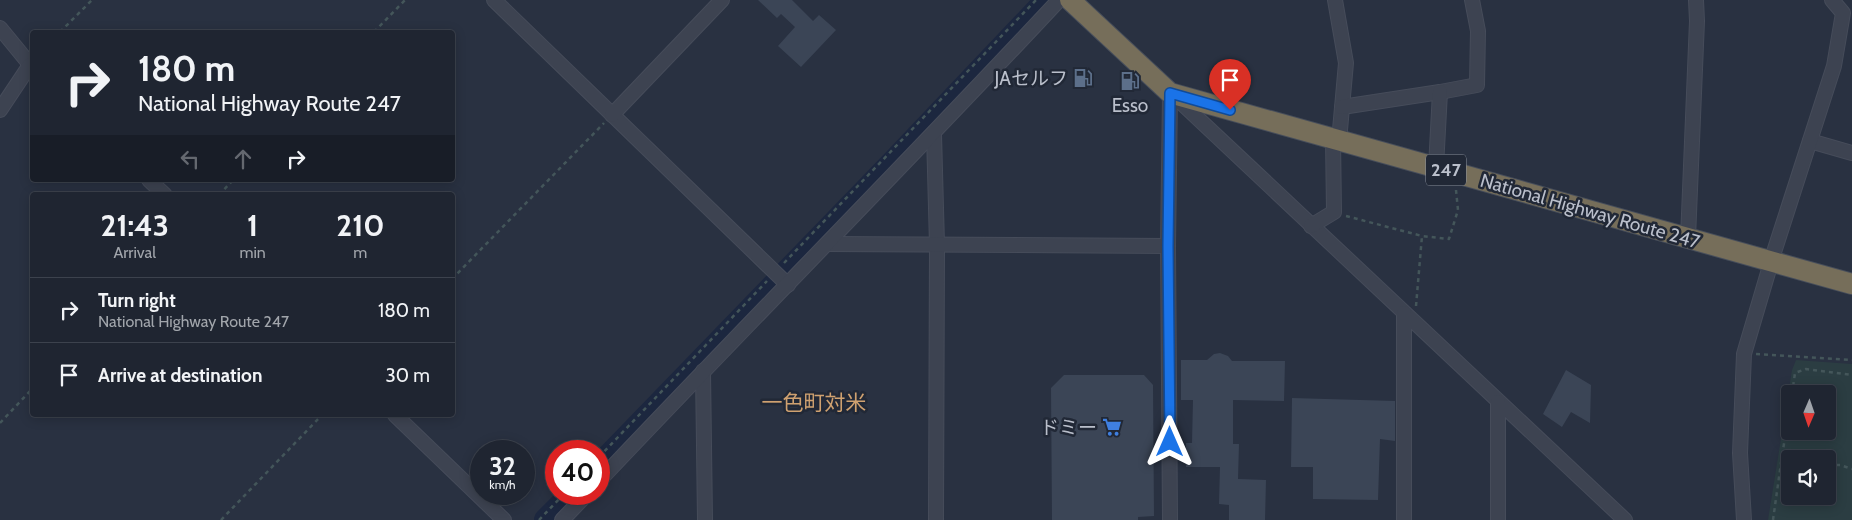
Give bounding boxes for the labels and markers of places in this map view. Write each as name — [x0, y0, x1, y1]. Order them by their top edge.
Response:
pin — [1209, 59, 1251, 110]
place label: JAセルフ — [993, 67, 1068, 90]
fuel station icon: JAセルフ — [1072, 67, 1094, 89]
fuel station icon: Esso — [1119, 70, 1141, 92]
place label: Esso — [1112, 94, 1148, 117]
place label: ドミー — [1040, 416, 1097, 439]
supermarket icon: ドミー — [1101, 416, 1123, 438]

